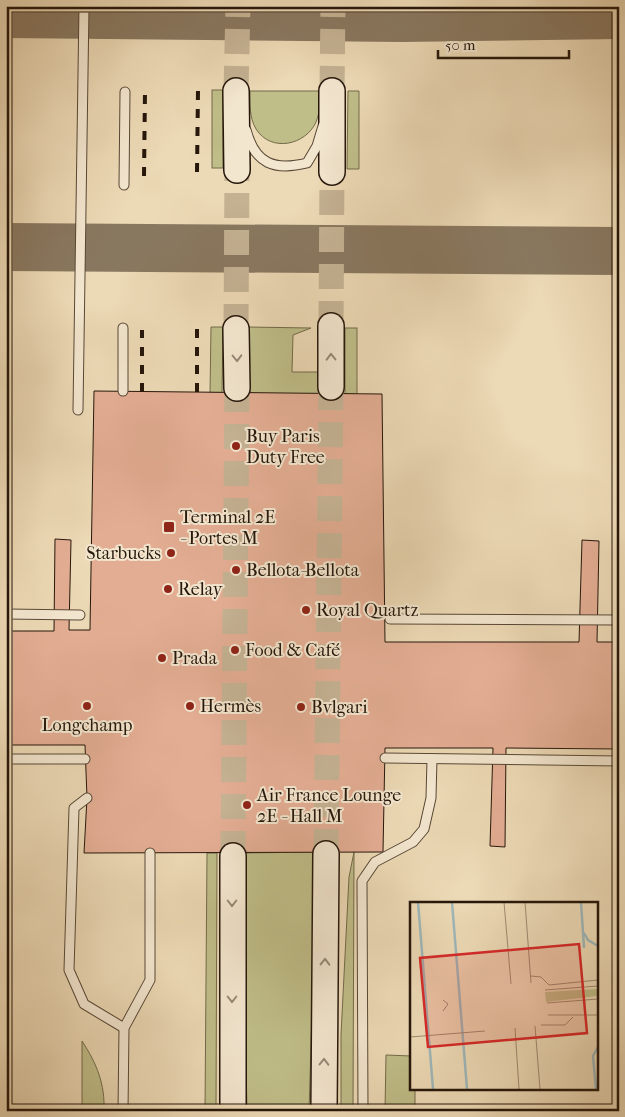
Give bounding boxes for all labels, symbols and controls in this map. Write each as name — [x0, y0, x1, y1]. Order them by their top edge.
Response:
scale bar — [438, 28, 569, 60]
text: 50 m — [445, 36, 476, 54]
one-way arrow — [326, 352, 336, 360]
one-way arrow — [231, 354, 242, 362]
place label: Buy Paris Duty Free — [246, 426, 325, 468]
marker: Buy Paris Duty Free — [230, 440, 242, 452]
place label: Terminal 2E - Portes M — [180, 507, 275, 549]
marker: Terminal 2E - Portes M — [162, 520, 176, 534]
place label: Starbucks — [86, 543, 161, 564]
marker: Starbucks — [165, 547, 177, 559]
place label: Bellota-Bellota — [246, 560, 360, 581]
marker: Bellota-Bellota — [230, 564, 242, 576]
place label: Relay — [178, 579, 224, 600]
marker: Relay — [162, 583, 174, 595]
place label: Royal Quartz — [316, 600, 418, 621]
marker: Royal Quartz — [300, 604, 312, 616]
place label: Food & Café — [245, 640, 340, 661]
marker: Food & Café — [229, 644, 241, 656]
place label: Prada — [172, 648, 218, 669]
marker: Prada — [156, 652, 168, 664]
place label: Hermès — [200, 696, 261, 717]
place label: Bvlgari — [311, 697, 368, 718]
marker: Longchamp — [81, 700, 93, 712]
marker: Hermès — [184, 700, 196, 712]
marker: Bvlgari — [295, 701, 307, 713]
place label: Longchamp — [41, 715, 133, 736]
place label: Air France Lounge 2E - Hall M — [256, 785, 401, 827]
marker: Air France Lounge 2E - Hall M — [241, 799, 253, 811]
one-way arrow — [227, 900, 237, 908]
inset map — [410, 902, 598, 1090]
one-way arrow — [320, 958, 330, 966]
one-way arrow — [227, 996, 237, 1003]
one-way arrow — [319, 1058, 329, 1066]

